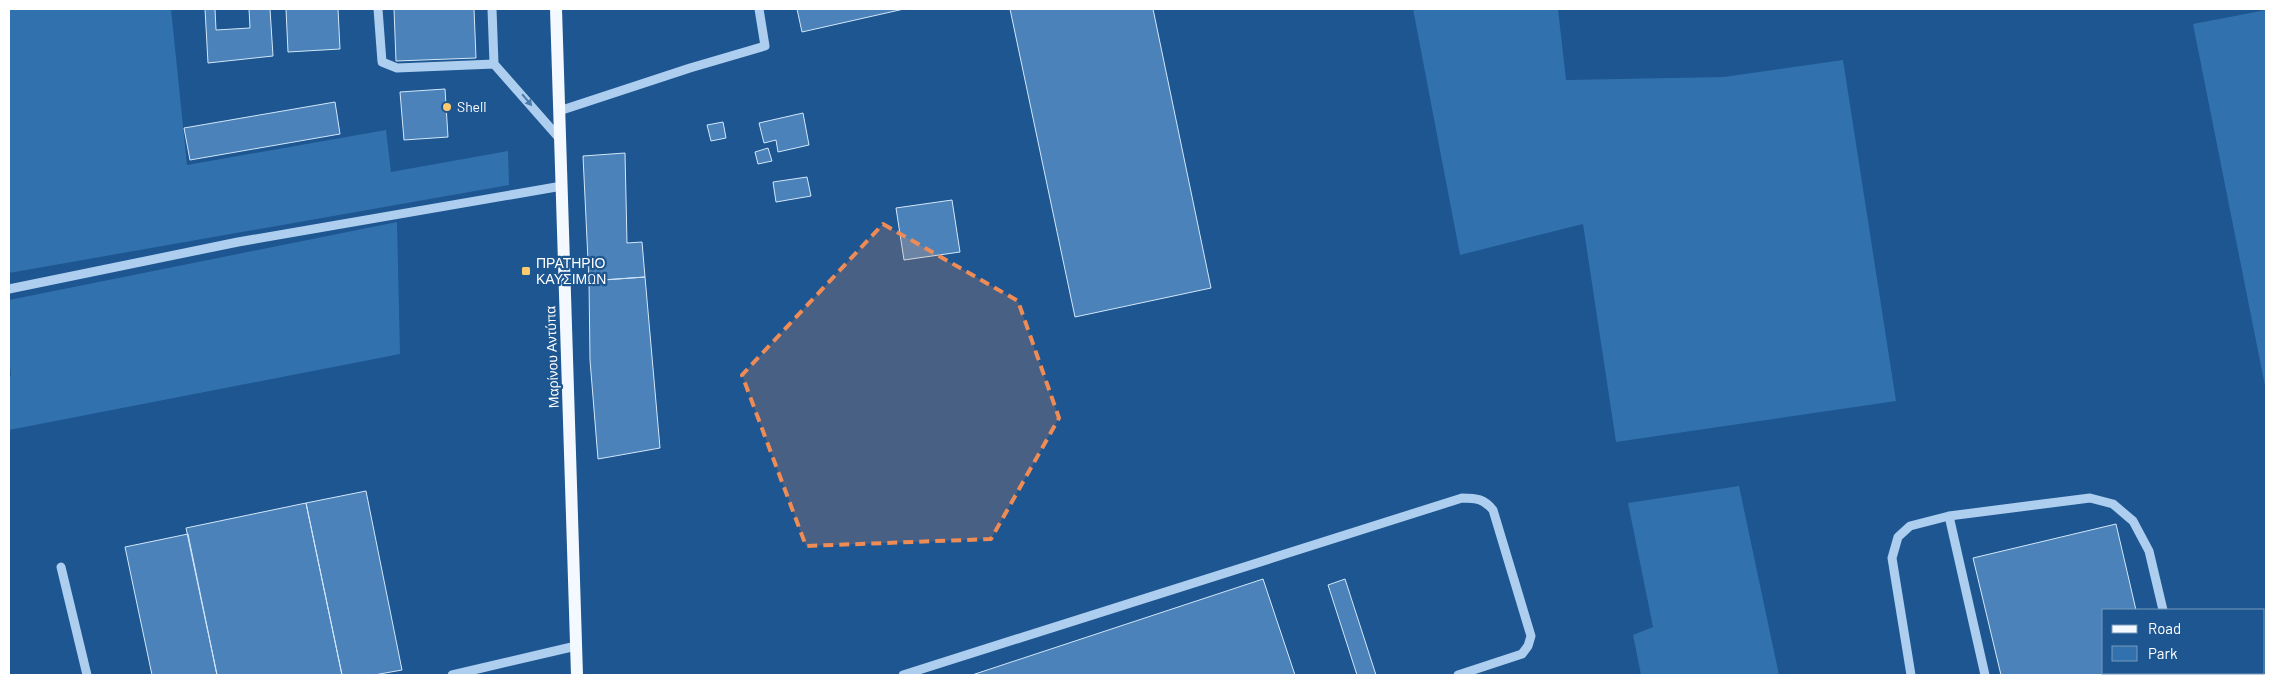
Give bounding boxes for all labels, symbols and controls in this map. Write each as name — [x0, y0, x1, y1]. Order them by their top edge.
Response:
one-way arrow — [521, 94, 533, 106]
place label: Shell — [457, 98, 487, 115]
marker: Shell — [441, 101, 453, 113]
place label: ΠΡΑΤΗΡΙΟ ΚΑΥΣΙΜΩΝ — [536, 254, 606, 287]
marker: ΠΡΑΤΗΡΙΟ ΚΑΥΣΙΜΩΝ — [520, 265, 532, 277]
street label: Μαρίνου Αντύπα — [541, 306, 562, 409]
legend — [2102, 609, 2265, 674]
text: Road — [2148, 619, 2181, 637]
text: Park — [2148, 644, 2178, 662]

